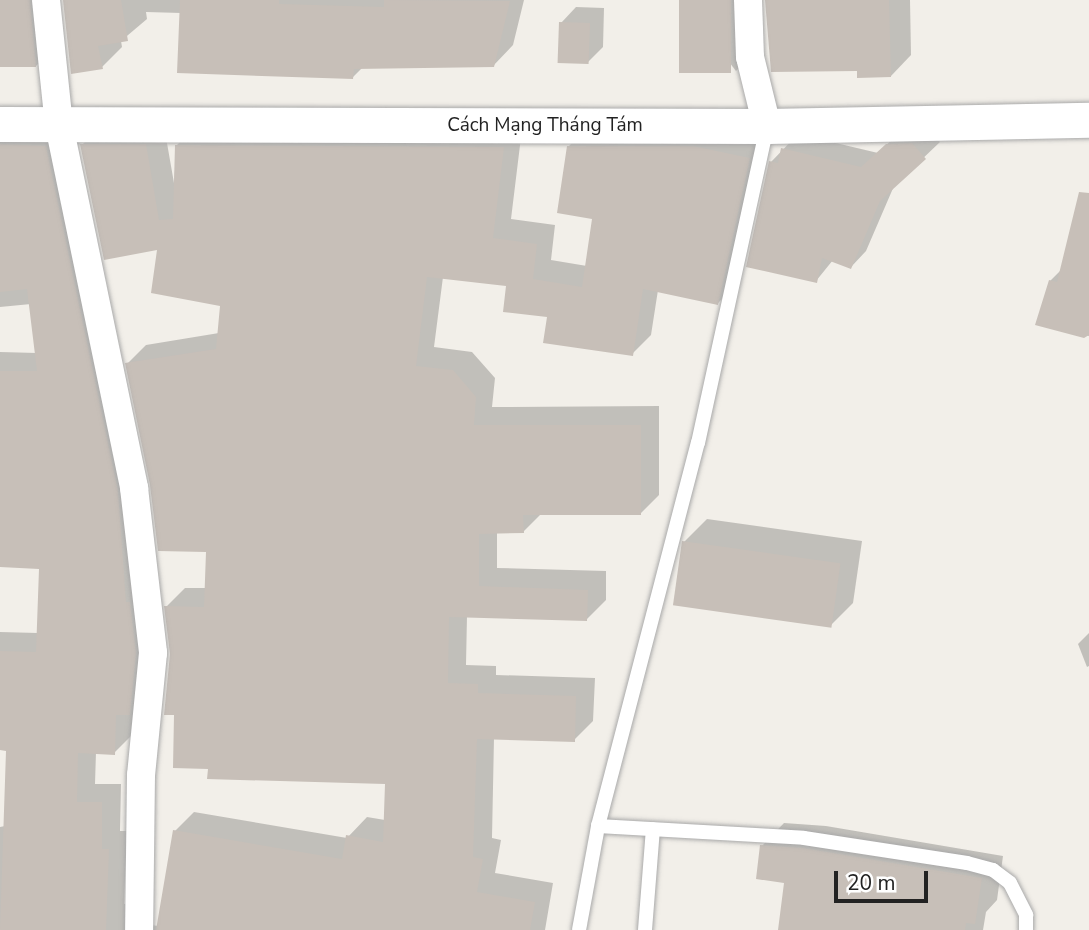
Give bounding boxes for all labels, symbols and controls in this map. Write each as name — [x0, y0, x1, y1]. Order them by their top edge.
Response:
street label: Cách Mạng Tháng Tám — [447, 115, 643, 137]
scale bar — [837, 856, 932, 900]
text: 20 m — [847, 869, 896, 897]

